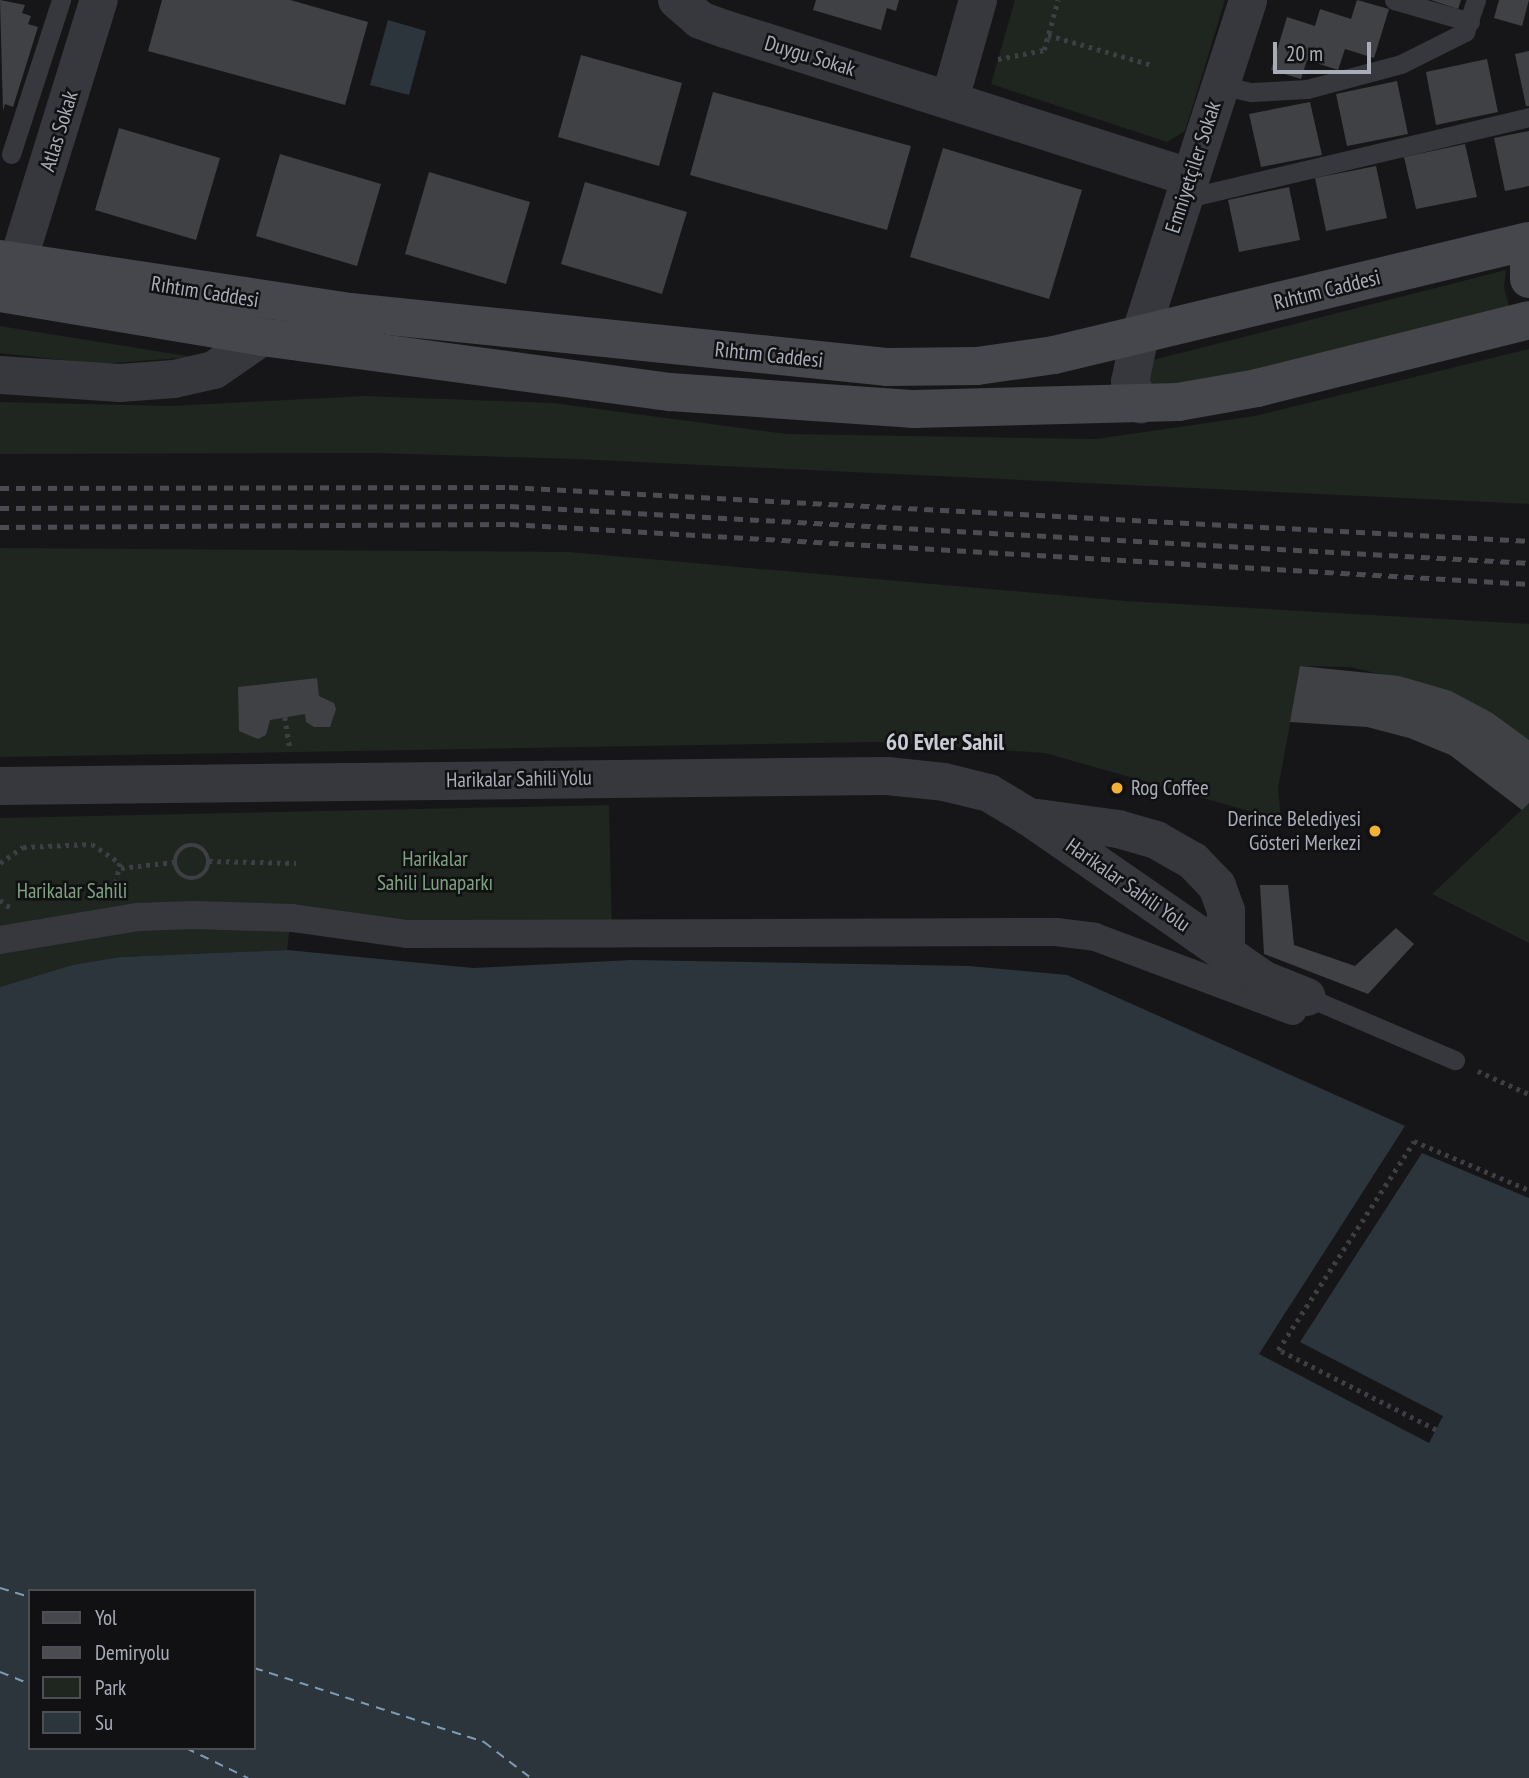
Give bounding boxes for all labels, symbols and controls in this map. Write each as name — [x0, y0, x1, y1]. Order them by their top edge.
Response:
scale bar — [1277, 28, 1375, 72]
street label: Duygu Sokak — [762, 30, 858, 82]
text: 20 m — [1286, 40, 1323, 67]
street label: Atlas Sokak — [35, 88, 83, 174]
street label: Emniyetçiler Sokak — [1160, 98, 1226, 236]
street label: Rıhtım Caddesi — [1271, 265, 1383, 315]
street label: Rıhtım Caddesi — [149, 271, 261, 313]
street label: Rıhtım Caddesi — [714, 337, 824, 373]
district label: 60 Evler Sahil — [886, 728, 1004, 756]
street label: Harikalar Sahili Yolu — [446, 765, 592, 793]
place label: Rog Coffee — [1131, 775, 1209, 801]
marker: Rog Coffee — [1109, 780, 1125, 796]
place label: Derince Belediyesi Gösteri Merkezi — [1228, 806, 1361, 856]
marker: Derince Belediyesi Gösteri Merkezi — [1367, 823, 1383, 839]
street label: Harikalar Sahili Yolu — [1061, 833, 1195, 937]
park label: Harikalar Sahili Lunaparkı — [377, 846, 493, 896]
park label: Harikalar Sahili — [17, 878, 127, 904]
legend — [28, 1589, 256, 1750]
text: Yol — [95, 1604, 117, 1631]
text: Demiryolu — [95, 1639, 170, 1666]
text: Park — [95, 1674, 126, 1701]
text: Su — [95, 1709, 113, 1736]

